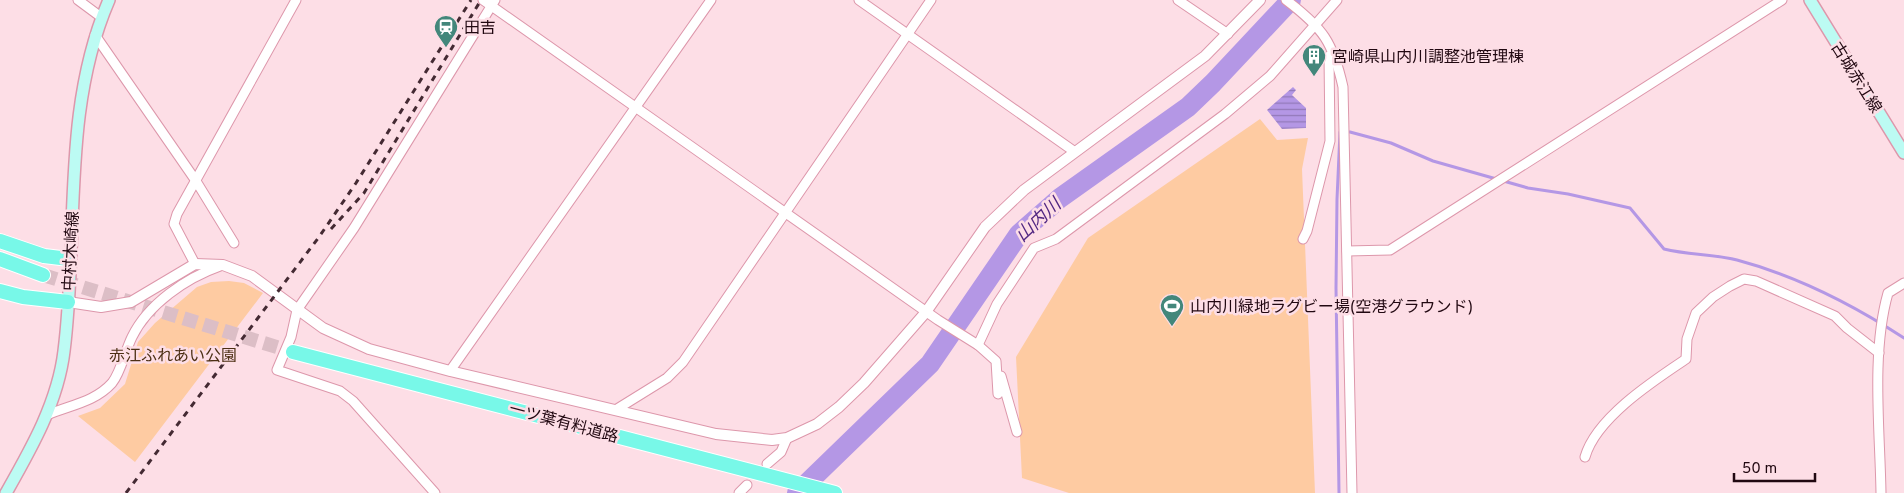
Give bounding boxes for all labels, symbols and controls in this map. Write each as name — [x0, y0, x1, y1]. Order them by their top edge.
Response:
station icon: 田吉 — [433, 14, 459, 48]
place label: 田吉 — [464, 19, 496, 39]
street label: 古城赤江線 — [1826, 39, 1885, 117]
building icon: 宮崎県山内川調整池管理棟 — [1301, 43, 1327, 77]
place label: 宮崎県山内川調整池管理棟 — [1332, 48, 1524, 68]
water label: 山内川 — [1011, 193, 1068, 248]
street label: 中村木崎線 — [60, 211, 84, 292]
sports icon: 山内川緑地ラグビー場(空港グラウンド) — [1159, 293, 1185, 327]
place label: 山内川緑地ラグビー場(空港グラウンド) — [1190, 298, 1473, 318]
park label: 赤江ふれあい公園 — [109, 347, 237, 367]
street label: 一ツ葉有料道路 — [507, 400, 620, 448]
scale bar — [1734, 450, 1815, 482]
text: 50 m — [1742, 460, 1777, 479]

